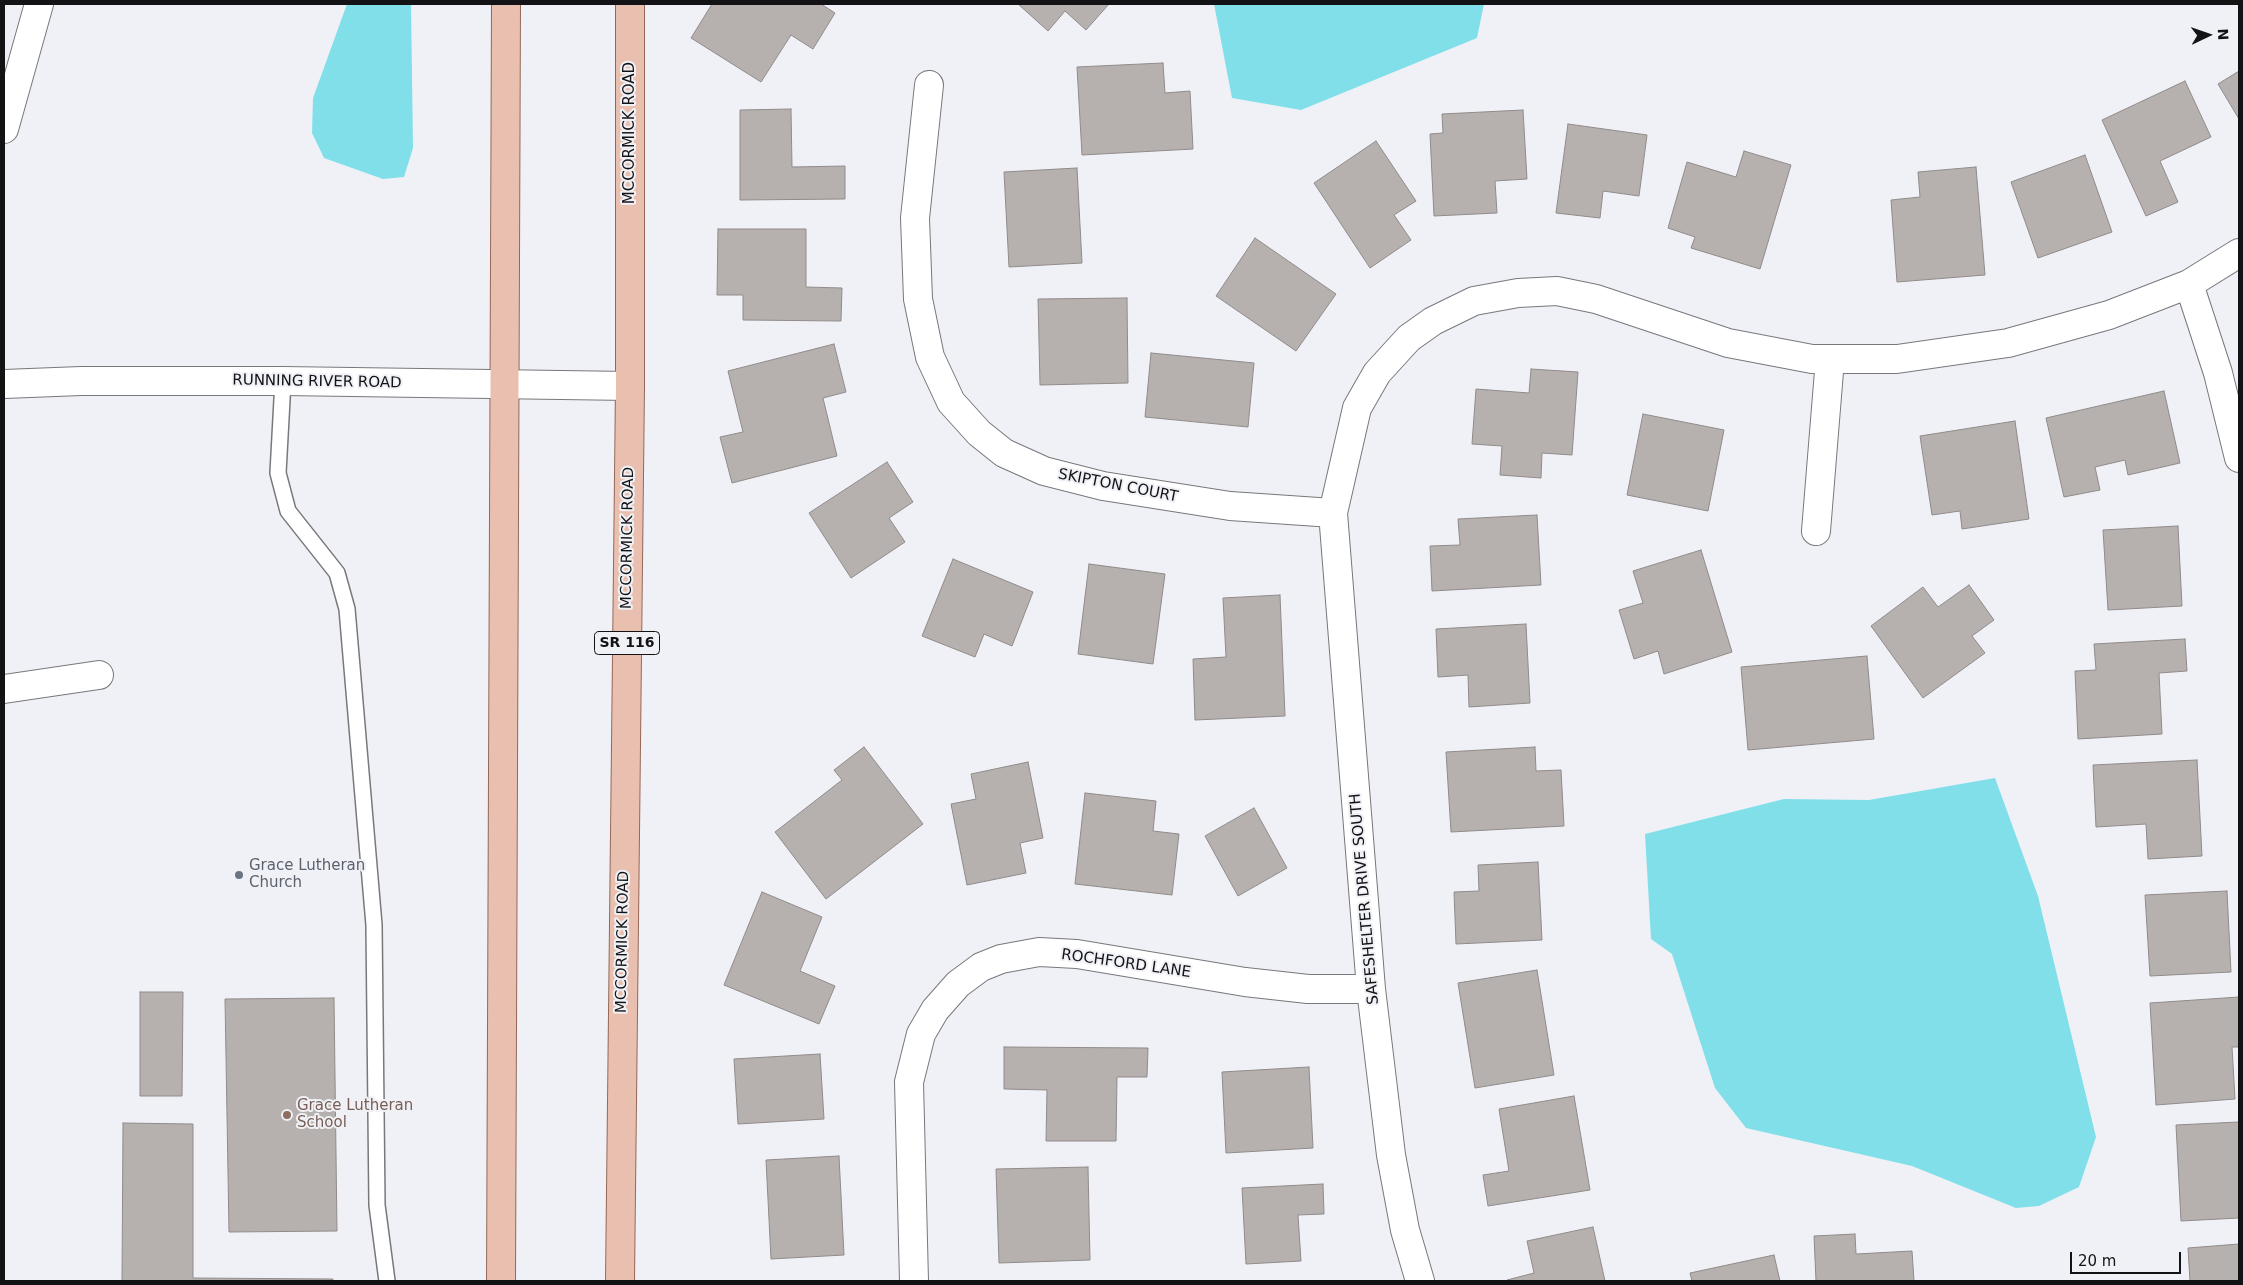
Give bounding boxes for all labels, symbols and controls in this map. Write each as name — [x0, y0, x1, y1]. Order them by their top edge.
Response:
north arrow — [2183, 10, 2233, 60]
text: N — [2215, 28, 2231, 40]
street label: MCCORMICK ROAD — [621, 62, 639, 204]
street label: RUNNING RIVER ROAD — [232, 372, 402, 392]
street label: SKIPTON COURT — [1057, 466, 1179, 506]
street label: MCCORMICK ROAD — [618, 467, 638, 609]
road number: SR 116 — [594, 632, 660, 654]
street label: SAFESHELTER DRIVE SOUTH — [1347, 793, 1383, 1005]
place label: Grace Lutheran Church — [249, 857, 365, 892]
marker: Grace Lutheran Church — [233, 869, 245, 881]
street label: MCCORMICK ROAD — [613, 871, 633, 1013]
street label: ROCHFORD LANE — [1060, 946, 1192, 982]
place label: Grace Lutheran School — [297, 1097, 413, 1132]
marker: Grace Lutheran School — [281, 1109, 293, 1121]
scale bar — [2073, 1242, 2184, 1274]
text: 20 m — [2078, 1252, 2116, 1270]

